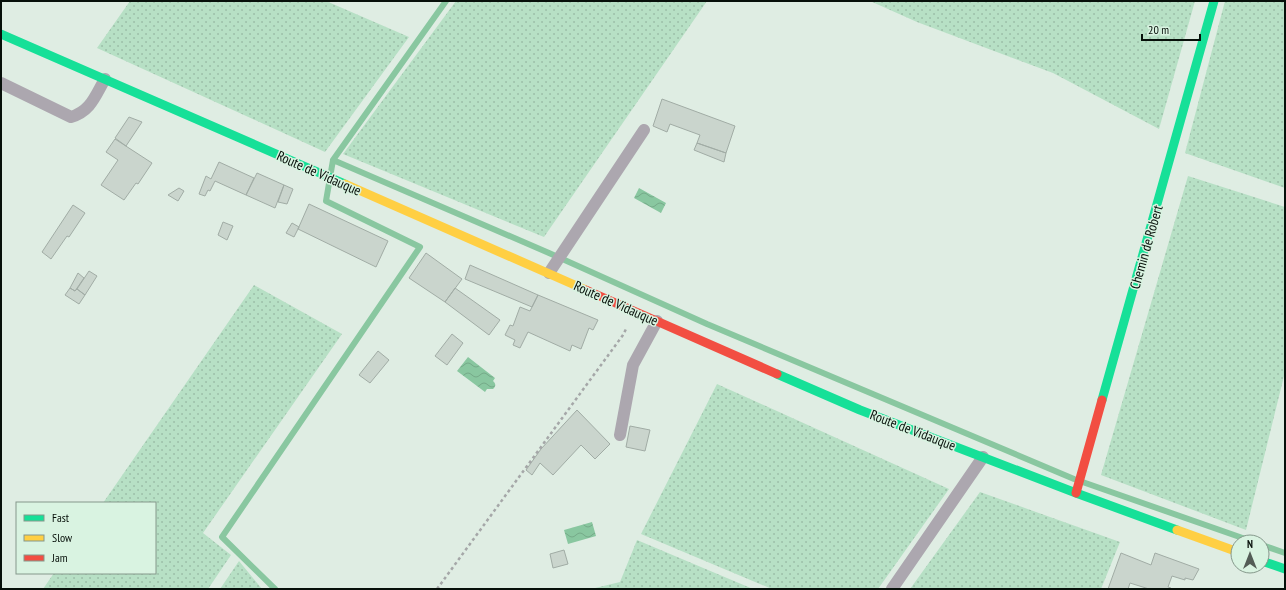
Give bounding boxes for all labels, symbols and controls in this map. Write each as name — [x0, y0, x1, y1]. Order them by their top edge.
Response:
scale bar — [1142, 16, 1200, 42]
text: 20 m — [1148, 22, 1169, 37]
street label: Route de Vidauque — [274, 146, 364, 200]
street label: Chemin de Robert — [1125, 203, 1167, 291]
street label: Route de Vidauque — [571, 276, 661, 330]
street label: Route de Vidauque — [868, 405, 959, 455]
legend — [16, 502, 156, 574]
text: Fast — [52, 510, 70, 525]
text: Slow — [52, 530, 73, 545]
north arrow — [1230, 534, 1270, 574]
text: N — [1247, 537, 1253, 551]
text: Jam — [51, 550, 68, 565]

